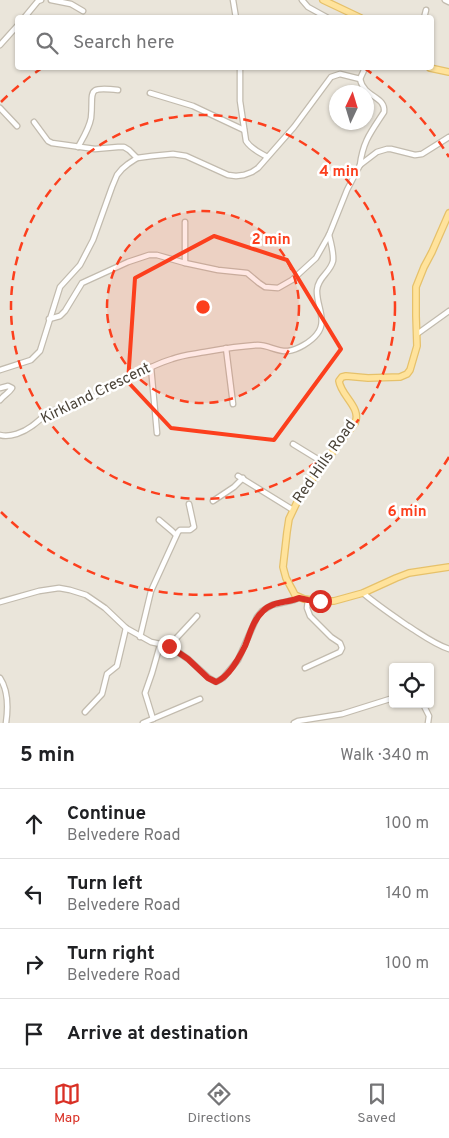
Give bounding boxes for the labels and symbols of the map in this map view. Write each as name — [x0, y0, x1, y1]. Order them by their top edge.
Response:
north arrow — [329, 85, 374, 130]
text: 4 min — [319, 163, 359, 182]
text: 2 min — [251, 231, 291, 250]
centre of rings — [194, 298, 212, 316]
street label: Kirkland Crescent — [38, 359, 154, 429]
street label: Red Hills Road — [289, 417, 361, 507]
text: 6 min — [387, 503, 427, 522]
route start — [309, 590, 332, 613]
route end — [158, 635, 181, 658]

